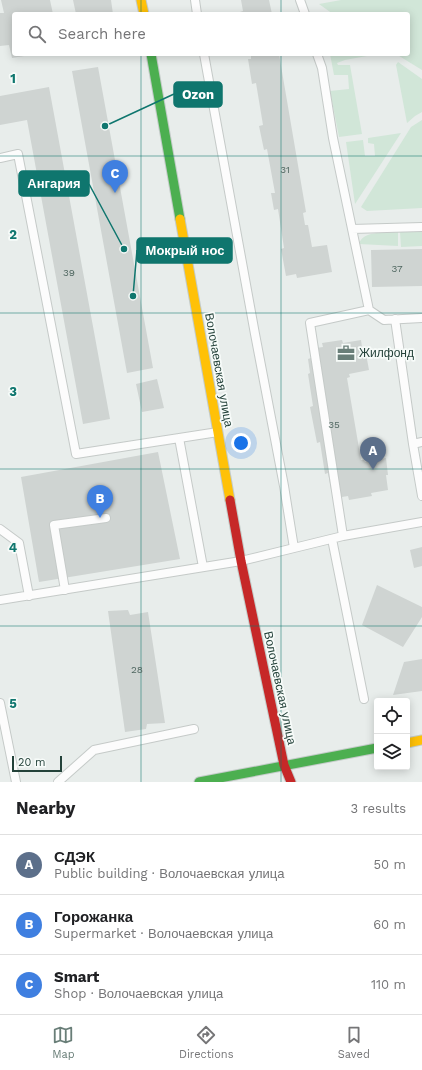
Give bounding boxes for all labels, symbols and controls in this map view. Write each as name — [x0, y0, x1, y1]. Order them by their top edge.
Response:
search box — [12, 12, 410, 56]
icon: search — [26, 23, 48, 45]
text: Search here — [58, 25, 146, 43]
text: 1 — [10, 71, 16, 86]
callout: Ozon — [174, 82, 222, 107]
text: Ozon — [182, 87, 214, 102]
pin: C — [102, 160, 128, 193]
house number: 31 — [280, 164, 290, 175]
callout: Ангария — [19, 171, 89, 196]
text: Ангария — [27, 176, 81, 191]
text: 2 — [9, 227, 17, 242]
callout: Мокрый нос — [137, 238, 232, 263]
text: Мокрый нос — [146, 243, 224, 258]
house number: 37 — [391, 263, 403, 274]
house number: 39 — [63, 267, 75, 278]
street label: Волочаевская улица — [202, 312, 236, 428]
office icon: Жилфонд — [336, 343, 356, 363]
place label: Жилфонд — [359, 346, 414, 360]
text: 3 — [9, 384, 17, 399]
house number: 35 — [328, 419, 340, 430]
your location — [231, 433, 251, 453]
pin: A — [360, 437, 386, 470]
pin: B — [87, 485, 113, 518]
text: 4 — [9, 540, 18, 555]
street label: Волочаевская улица — [261, 630, 299, 746]
house number: 28 — [131, 664, 143, 675]
text: 5 — [9, 696, 17, 711]
map controls — [374, 698, 410, 770]
button: locate — [374, 698, 410, 734]
button: layers — [374, 734, 410, 770]
scale bar — [12, 754, 62, 773]
text: 20 m — [18, 756, 46, 769]
text: Nearby — [16, 798, 75, 818]
text: 3 results — [351, 801, 406, 816]
text: СДЭК — [54, 848, 95, 866]
text: A — [25, 857, 33, 872]
text: 50 m — [374, 857, 406, 872]
text: Public building · Волочаевская улица — [54, 866, 284, 881]
text: Горожанка — [54, 908, 133, 926]
text: B — [25, 917, 33, 932]
text: 60 m — [373, 917, 406, 932]
text: Supermarket · Волочаевская улица — [54, 926, 273, 941]
text: Smart — [54, 968, 99, 986]
text: C — [25, 977, 33, 992]
text: 110 m — [371, 977, 406, 992]
text: Shop · Волочаевская улица — [54, 986, 223, 1001]
tab: Map — [52, 1024, 75, 1061]
tab: Directions — [179, 1024, 233, 1061]
tab: Saved — [338, 1024, 370, 1061]

